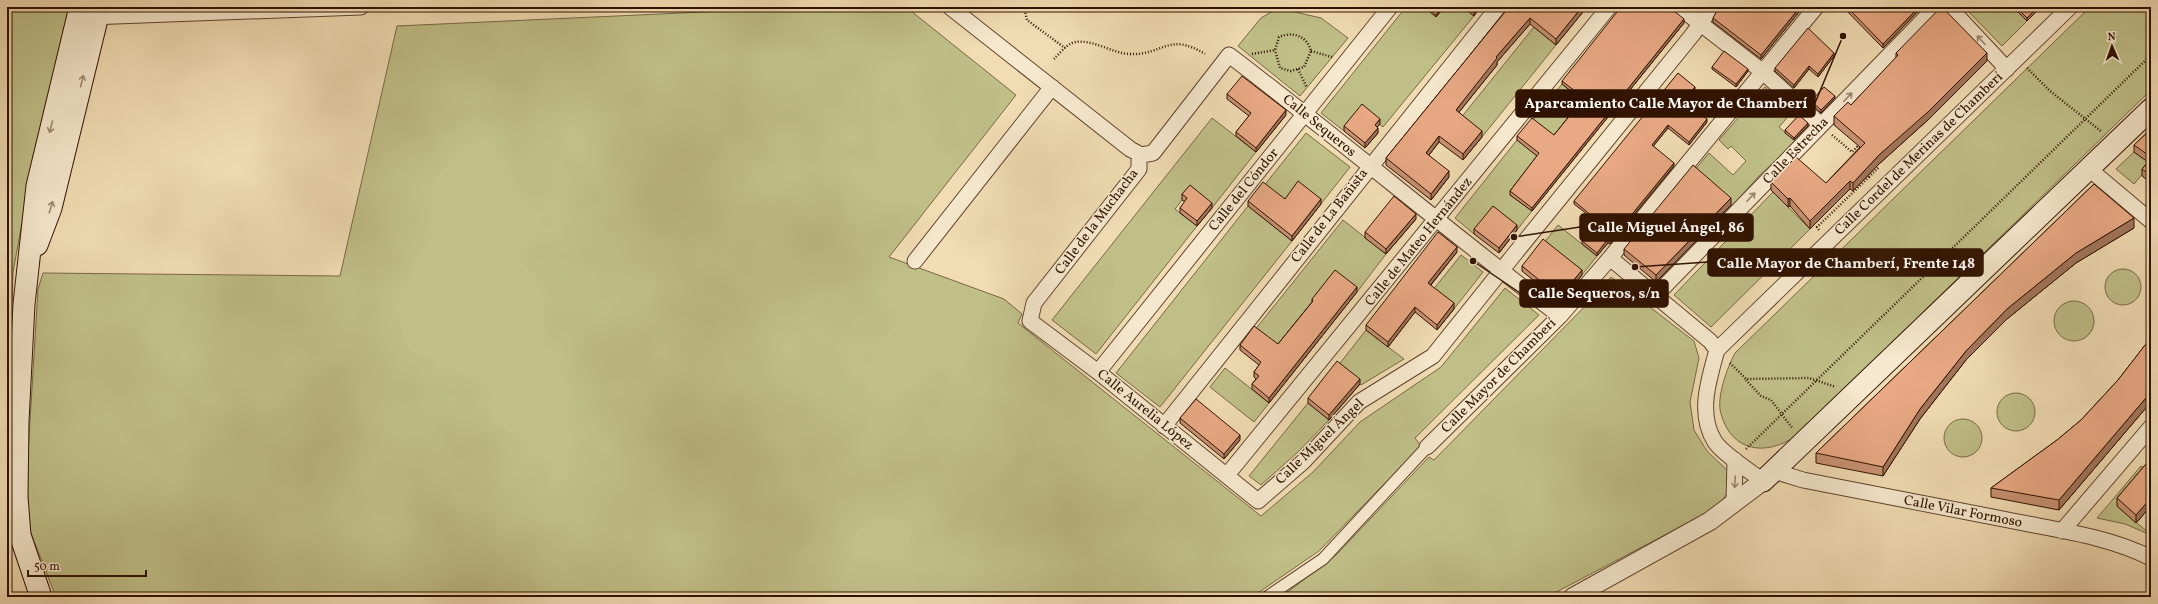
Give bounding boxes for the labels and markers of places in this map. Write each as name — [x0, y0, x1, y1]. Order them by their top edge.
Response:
callout: Aparcamiento Calle Mayor de Chamberí — [1516, 90, 1815, 117]
callout: Calle Miguel Ángel, 86 — [1580, 214, 1753, 241]
callout: Calle Mayor de Chamberí, Frente 148 — [1708, 249, 1983, 276]
callout: Calle Sequeros, s/n — [1520, 280, 1668, 307]

